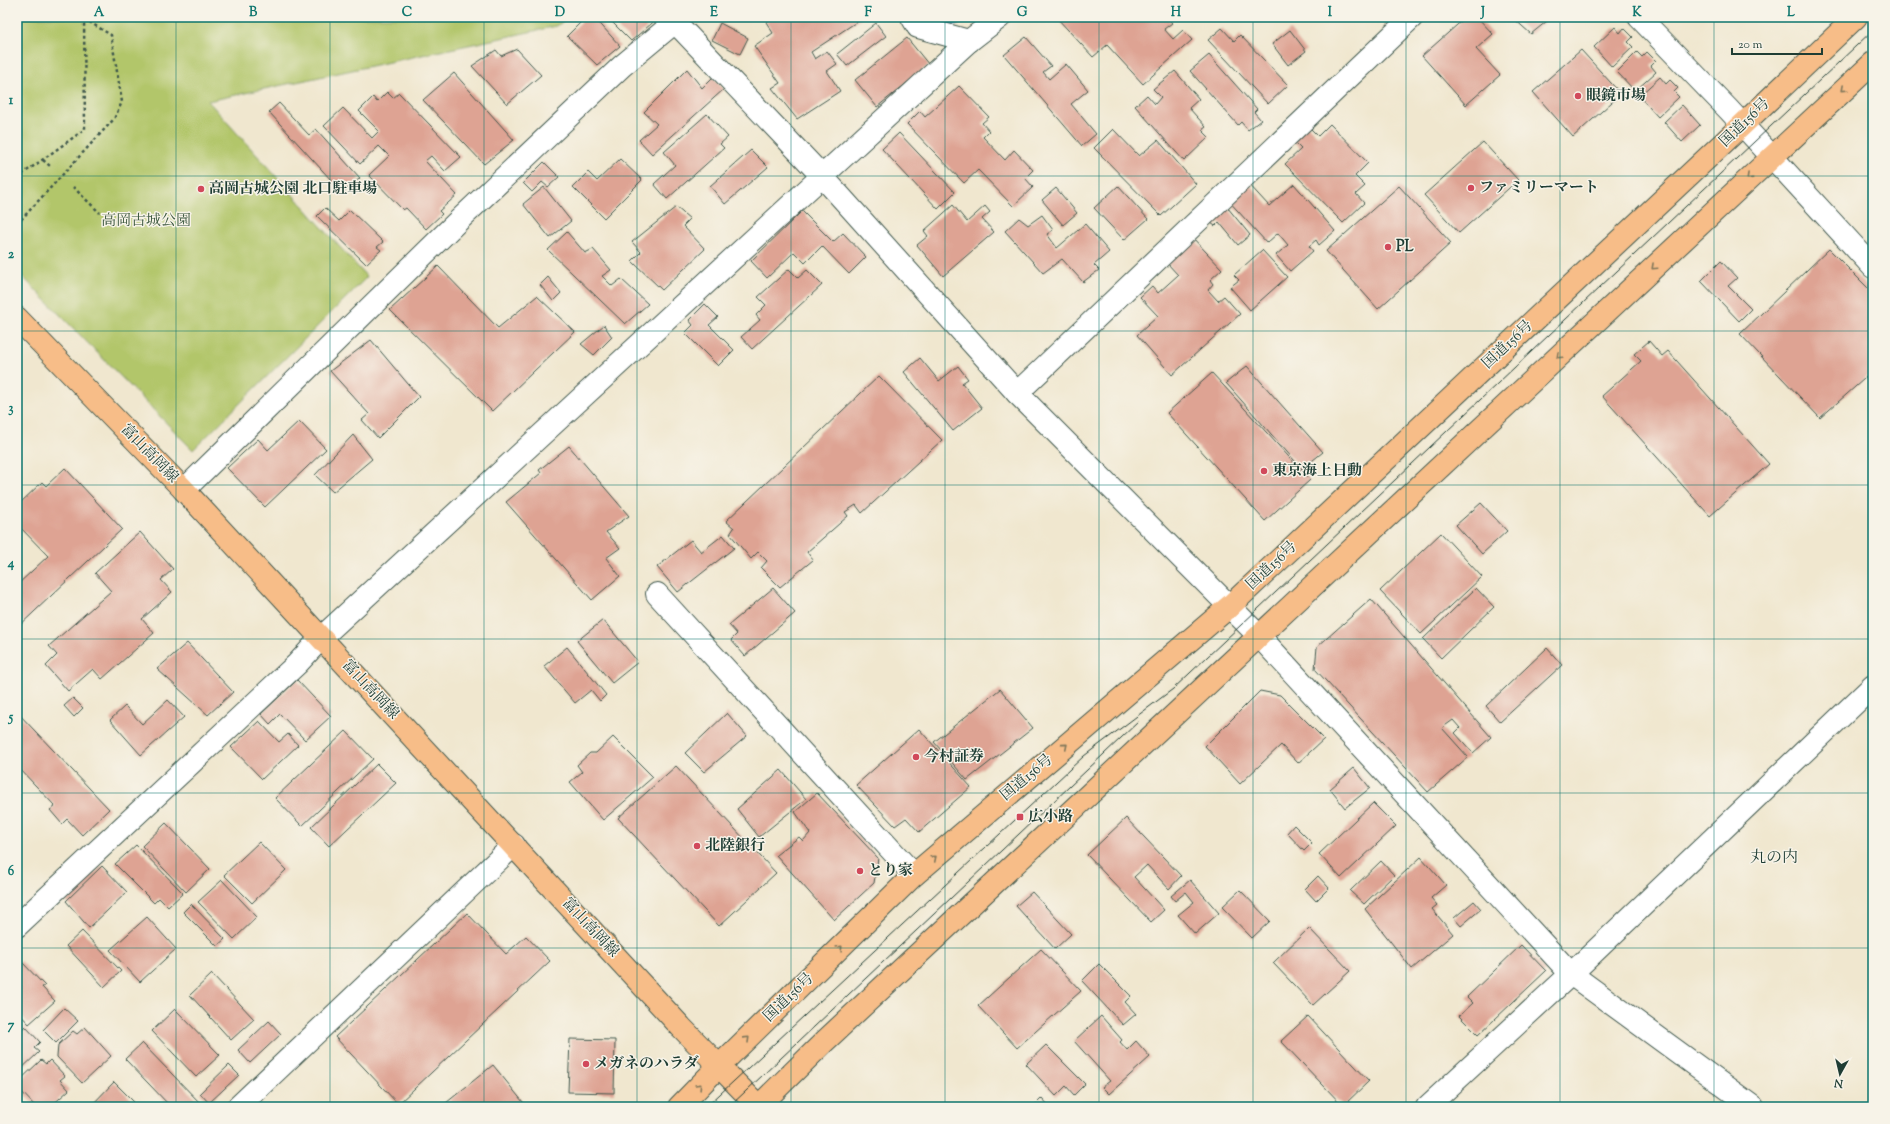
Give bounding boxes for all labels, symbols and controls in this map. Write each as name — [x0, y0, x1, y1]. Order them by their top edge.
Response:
text: A — [94, 4, 105, 22]
text: B — [249, 4, 258, 22]
text: C — [402, 4, 412, 22]
text: D — [555, 4, 565, 22]
text: E — [710, 4, 718, 22]
text: F — [864, 4, 872, 22]
text: G — [1017, 4, 1028, 22]
text: H — [1171, 4, 1182, 22]
text: I — [1328, 4, 1333, 22]
text: J — [1480, 4, 1485, 22]
text: K — [1632, 4, 1642, 22]
text: L — [1787, 4, 1795, 22]
scale bar — [1732, 30, 1822, 56]
text: 20 m — [1738, 36, 1763, 54]
one-way arrow — [1841, 85, 1849, 92]
place label: 眼鏡市場 — [1586, 86, 1646, 107]
marker: 眼鏡市場 — [1573, 91, 1583, 101]
text: 1 — [9, 92, 14, 110]
street label: 国道156号 — [1715, 94, 1775, 152]
one-way arrow — [1746, 173, 1754, 180]
place label: ファミリーマート — [1479, 178, 1599, 199]
place label: 高岡古城公園 北口駐車場 — [209, 179, 377, 200]
marker: ファミリーマート — [1466, 183, 1476, 193]
marker: 高岡古城公園 北口駐車場 — [196, 184, 206, 194]
park label: 高岡古城公園 — [101, 211, 191, 232]
place label: PL — [1396, 237, 1414, 258]
marker: PL — [1383, 242, 1393, 252]
text: 2 — [8, 246, 15, 264]
one-way arrow — [1651, 262, 1659, 269]
street label: 国道156号 — [1478, 316, 1538, 374]
one-way arrow — [1557, 351, 1564, 358]
text: 3 — [8, 400, 14, 418]
street label: 富山高岡線 — [115, 420, 183, 488]
place label: 東京海上日動 — [1272, 461, 1362, 482]
marker: 東京海上日動 — [1259, 466, 1269, 476]
street label: 国道156号 — [1242, 537, 1302, 595]
text: 4 — [7, 555, 15, 573]
street label: 富山高岡線 — [337, 655, 403, 725]
text: 5 — [8, 709, 14, 727]
one-way arrow — [1060, 744, 1067, 751]
place label: 今村証券 — [924, 747, 984, 768]
street label: 国道156号 — [996, 750, 1058, 806]
marker: 今村証券 — [911, 752, 921, 762]
place label: 広小路 — [1028, 807, 1073, 828]
marker: 広小路 — [1015, 812, 1025, 822]
place label: 北陸銀行 — [705, 836, 765, 857]
marker: 北陸銀行 — [692, 841, 702, 851]
district label: 丸の内 — [1750, 847, 1798, 870]
one-way arrow — [929, 855, 936, 862]
place label: とり家 — [868, 861, 913, 882]
text: 6 — [8, 863, 15, 881]
marker: とり家 — [855, 866, 865, 876]
street label: 富山高岡線 — [557, 893, 623, 963]
one-way arrow — [835, 945, 843, 953]
street label: 国道156号 — [759, 969, 819, 1027]
text: 7 — [8, 1017, 15, 1035]
one-way arrow — [742, 1036, 750, 1044]
place label: メガネのハラダ — [594, 1054, 699, 1075]
north arrow — [1820, 1054, 1860, 1094]
marker: メガネのハラダ — [581, 1059, 591, 1069]
text: N — [1833, 1074, 1845, 1092]
one-way arrow — [694, 1083, 702, 1091]

